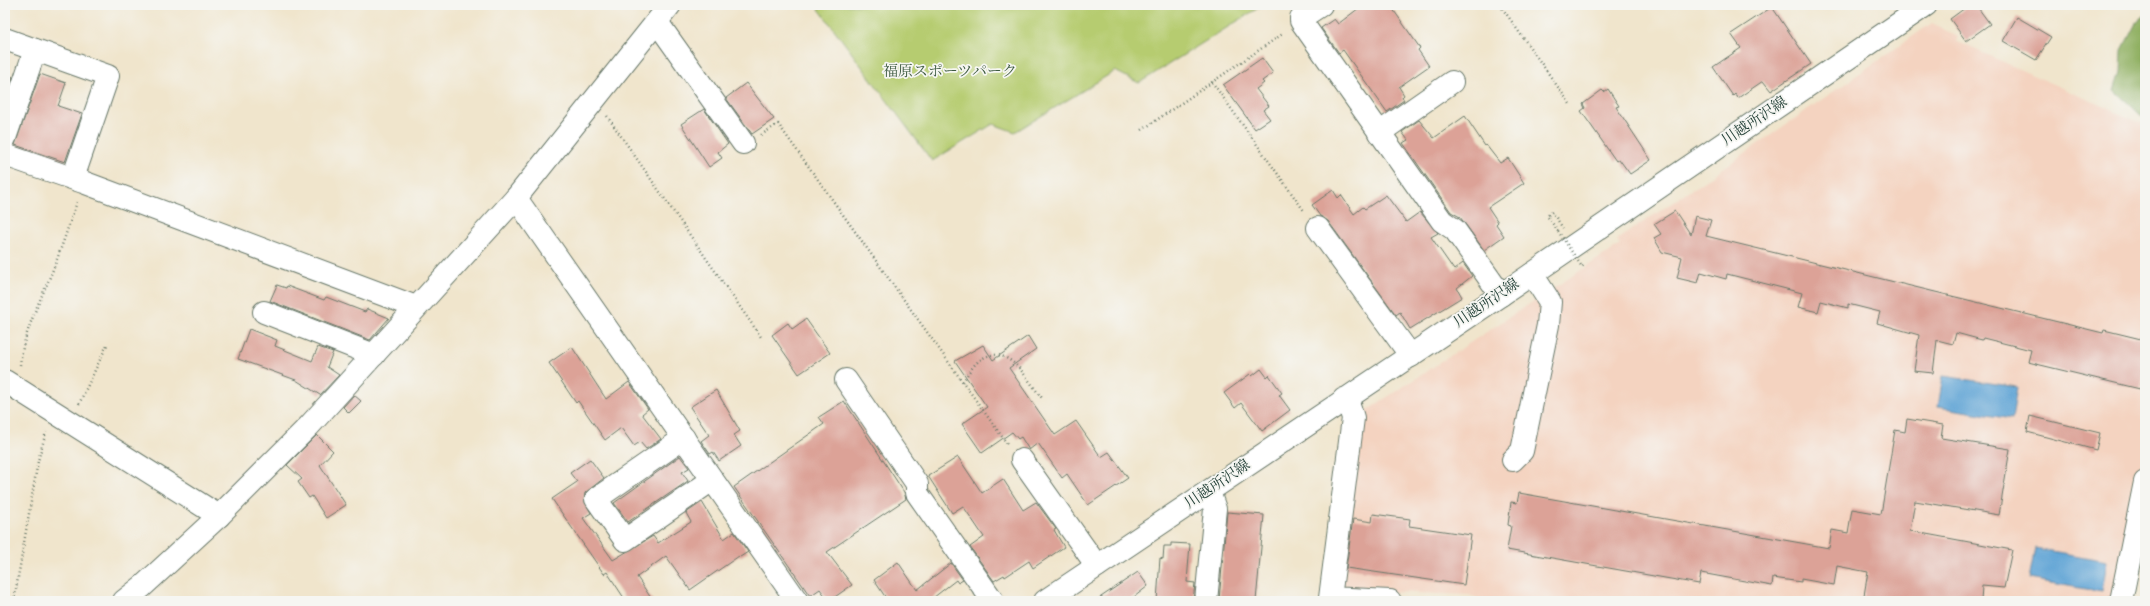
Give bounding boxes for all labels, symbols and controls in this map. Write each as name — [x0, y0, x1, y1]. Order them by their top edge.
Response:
park label: 福原スポーツパーク — [883, 63, 1017, 80]
street label: 川越所沢線 — [1719, 93, 1790, 149]
street label: 川越所沢線 — [1451, 275, 1522, 331]
street label: 川越所沢線 — [1182, 456, 1253, 512]

